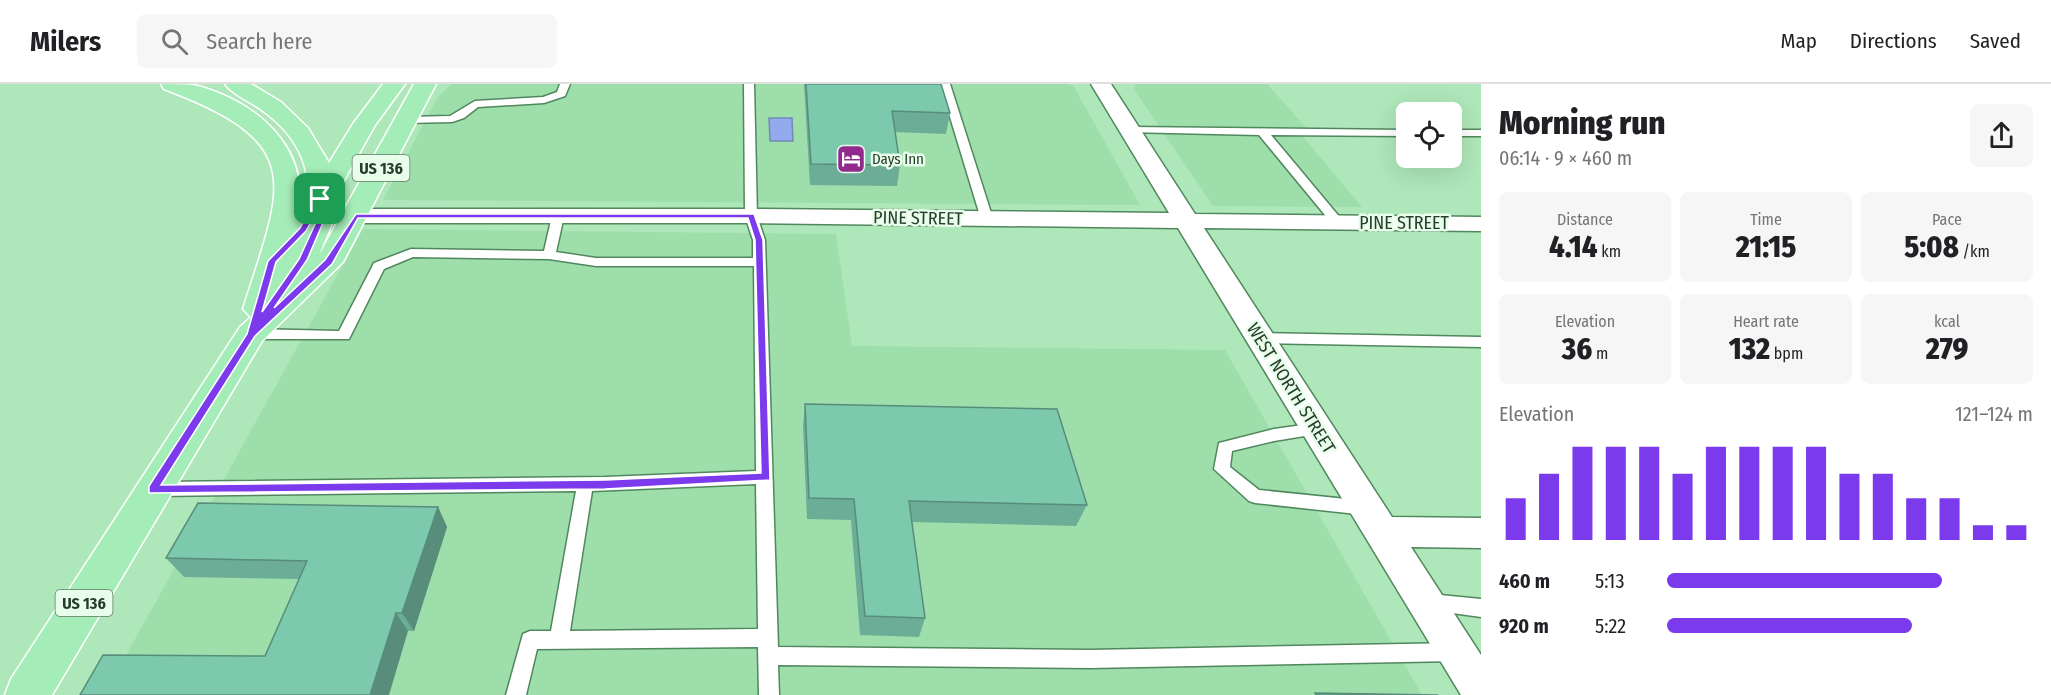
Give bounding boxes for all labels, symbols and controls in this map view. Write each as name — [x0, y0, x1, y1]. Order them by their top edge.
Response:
search box — [137, 14, 557, 68]
text: Milers — [30, 25, 101, 58]
icon: search — [158, 25, 191, 58]
text: Search here — [206, 28, 312, 55]
text: Map — [1780, 28, 1817, 54]
text: Directions — [1850, 28, 1937, 54]
text: Saved — [1970, 28, 2021, 54]
map controls — [1396, 102, 1462, 168]
button: locate — [1396, 102, 1462, 168]
text: Morning run — [1499, 103, 1666, 143]
button: share — [1970, 104, 2033, 167]
hotel icon: Days Inn — [835, 143, 867, 175]
text: 06:14 · 9 × 460 m — [1499, 146, 1632, 170]
place label: Days Inn — [872, 150, 924, 168]
road number: US 136 — [352, 155, 410, 181]
pin — [294, 173, 345, 224]
icon: arrive — [303, 182, 336, 215]
street label: PINE STREET — [873, 206, 964, 230]
text: Distance — [1557, 210, 1613, 229]
text: Time — [1750, 210, 1782, 229]
text: Pace — [1932, 210, 1962, 229]
street label: PINE STREET — [1359, 212, 1449, 234]
text: 4.14 — [1549, 229, 1597, 265]
text: 21:15 — [1736, 229, 1796, 265]
text: 5:08 — [1904, 229, 1959, 265]
text: km — [1597, 242, 1621, 261]
text: /km — [1959, 242, 1990, 261]
text: Elevation — [1555, 312, 1615, 331]
text: Heart rate — [1733, 312, 1799, 331]
text: kcal — [1934, 312, 1960, 331]
street label: WEST NORTH STREET — [1242, 319, 1340, 458]
text: 36 — [1562, 331, 1592, 367]
text: 132 — [1729, 331, 1770, 367]
text: 279 — [1926, 331, 1968, 367]
text: m — [1592, 344, 1608, 363]
text: bpm — [1770, 344, 1803, 363]
text: Elevation — [1499, 402, 1574, 426]
text: 121–124 m — [1955, 402, 2033, 426]
text: 460 m — [1499, 569, 1550, 593]
text: 5:13 — [1595, 569, 1624, 593]
road number: US 136 — [56, 590, 112, 616]
text: 920 m — [1499, 614, 1549, 638]
text: 5:22 — [1595, 614, 1626, 638]

